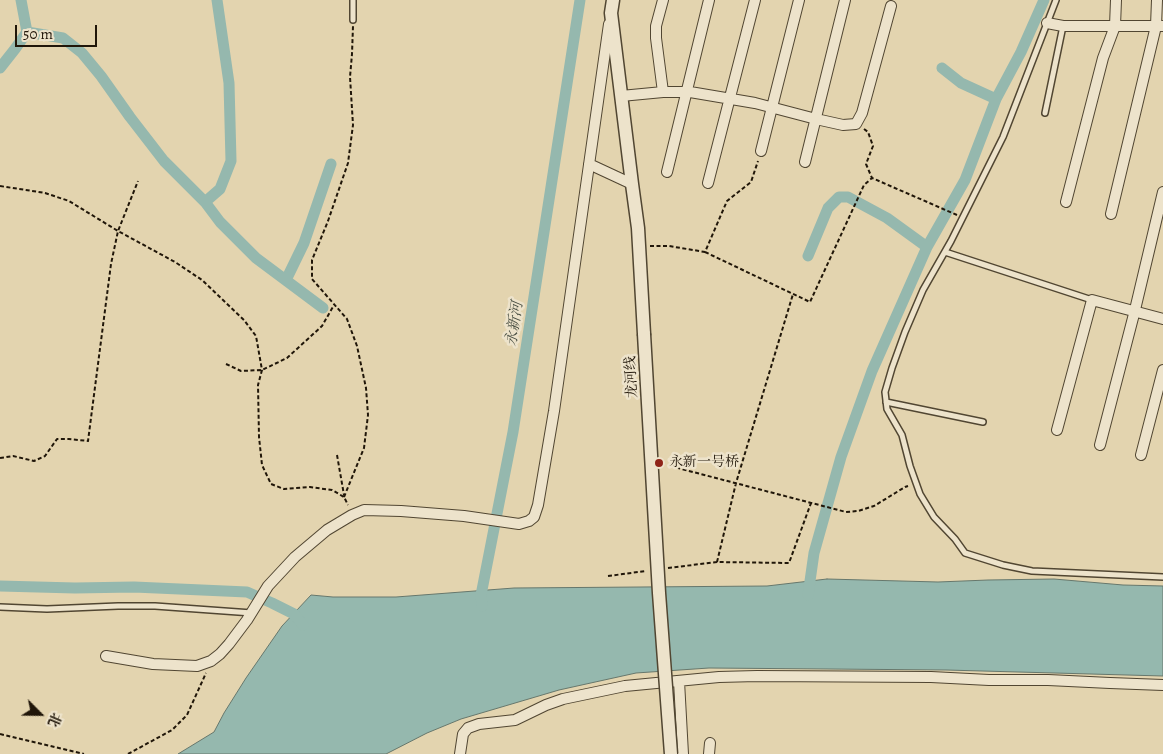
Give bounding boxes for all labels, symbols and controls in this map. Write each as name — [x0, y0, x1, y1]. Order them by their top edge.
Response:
scale bar — [18, 15, 100, 47]
text: 50 m — [23, 24, 53, 44]
water label: 永新河 — [503, 300, 527, 348]
street label: 龙河线 — [623, 356, 641, 398]
place label: 永新一号桥 — [669, 455, 739, 471]
marker: 永新一号桥 — [653, 457, 665, 469]
north arrow — [15, 689, 65, 739]
text: 北 — [43, 710, 66, 730]

